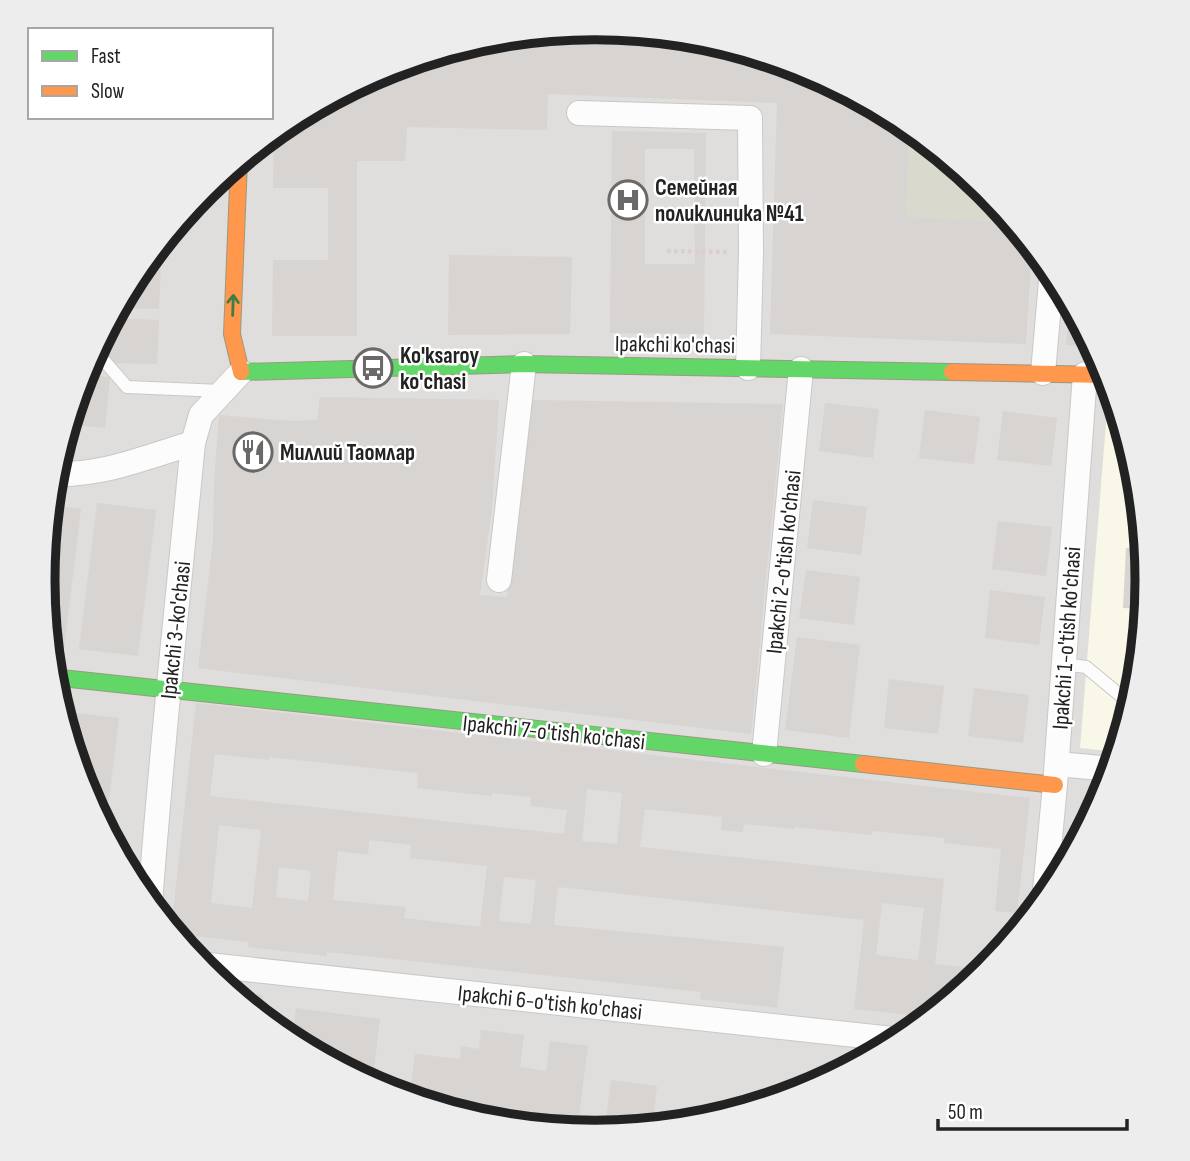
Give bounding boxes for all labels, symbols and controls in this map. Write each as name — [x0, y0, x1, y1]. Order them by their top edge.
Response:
legend — [28, 28, 273, 119]
text: Fast — [91, 44, 121, 69]
text: Slow — [91, 79, 125, 104]
place label: Семейная поликлиника №41 — [655, 174, 804, 228]
hospital icon: Семейная поликлиника №41 — [607, 179, 649, 221]
one-way arrow — [226, 294, 239, 317]
street label: Ipakchi ko'chasi — [615, 330, 735, 360]
place label: Ko'ksaroy ko'chasi — [400, 342, 479, 396]
bus stop icon: Ko'ksaroy ko'chasi — [352, 347, 394, 389]
restaurant icon: Миллий Таомлар — [232, 431, 274, 473]
place label: Миллий Таомлар — [280, 439, 415, 467]
street label: Ipakchi 2-o'tish ko'chasi — [760, 469, 808, 655]
street label: Ipakchi 1-o'tish ko'chasi — [1047, 546, 1087, 730]
street label: Ipakchi 3-ko'chasi — [155, 560, 197, 700]
street label: Ipakchi 7-o'tish ko'chasi — [461, 709, 646, 756]
street label: Ipakchi 6-o'tish ko'chasi — [456, 979, 643, 1027]
scale bar — [938, 1088, 1127, 1132]
text: 50 m — [948, 1100, 983, 1125]

